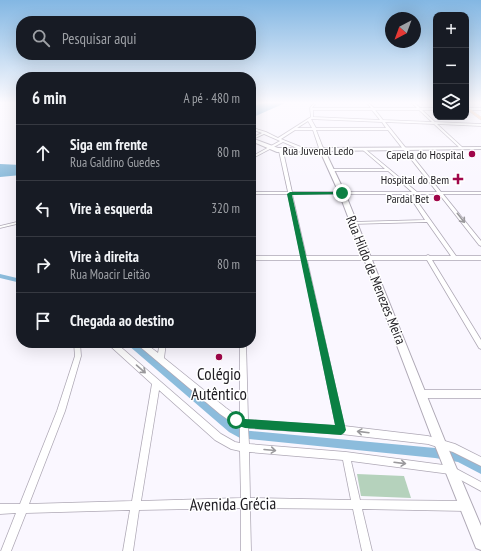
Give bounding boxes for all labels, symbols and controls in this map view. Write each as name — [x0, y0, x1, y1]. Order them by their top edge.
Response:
north arrow — [385, 12, 421, 48]
map controls — [433, 12, 469, 120]
button: + — [433, 12, 469, 48]
search box — [16, 16, 256, 60]
icon: search — [30, 27, 52, 49]
text: Pesquisar aqui — [62, 29, 136, 48]
button: − — [433, 48, 469, 84]
button: layers — [433, 84, 469, 120]
text: 6 min — [32, 87, 66, 109]
text: A pé · 480 m — [183, 90, 240, 107]
text: Siga em frente — [70, 135, 148, 154]
icon: ahead — [32, 142, 54, 164]
street label: Rua Juvenal Ledo — [282, 143, 354, 158]
text: 80 m — [217, 144, 240, 161]
place label: Capela do Hospital — [386, 147, 464, 162]
marker: Capela do Hospital — [467, 149, 477, 159]
text: Rua Galdino Guedes — [70, 154, 160, 171]
place label: Hospital do Bem — [381, 172, 449, 187]
marker: Hospital do Bem — [452, 173, 464, 185]
route end — [333, 184, 351, 202]
place label: Pardal Bet — [387, 191, 430, 206]
marker: Pardal Bet — [432, 193, 442, 203]
icon: left — [32, 198, 54, 220]
text: Vire à esquerda — [70, 199, 153, 218]
text: 320 m — [211, 200, 240, 217]
street label: Rua Hildo de Menezes Meira — [342, 213, 410, 347]
one-way arrow — [457, 213, 465, 224]
text: Vire à direita — [70, 247, 139, 266]
icon: right — [32, 254, 54, 276]
text: 80 m — [217, 256, 240, 273]
text: Rua Moacir Leitão — [70, 266, 150, 283]
icon: arrive — [32, 310, 54, 332]
text: Chegada ao destino — [70, 311, 174, 330]
marker: Colégio Autêntico — [214, 352, 224, 362]
place label: Colégio Autêntico — [191, 363, 247, 405]
one-way arrow — [136, 364, 146, 373]
route start — [227, 411, 245, 429]
one-way arrow — [357, 429, 370, 436]
one-way arrow — [263, 446, 276, 453]
one-way arrow — [393, 459, 406, 467]
street label: Avenida Grécia — [190, 492, 276, 516]

